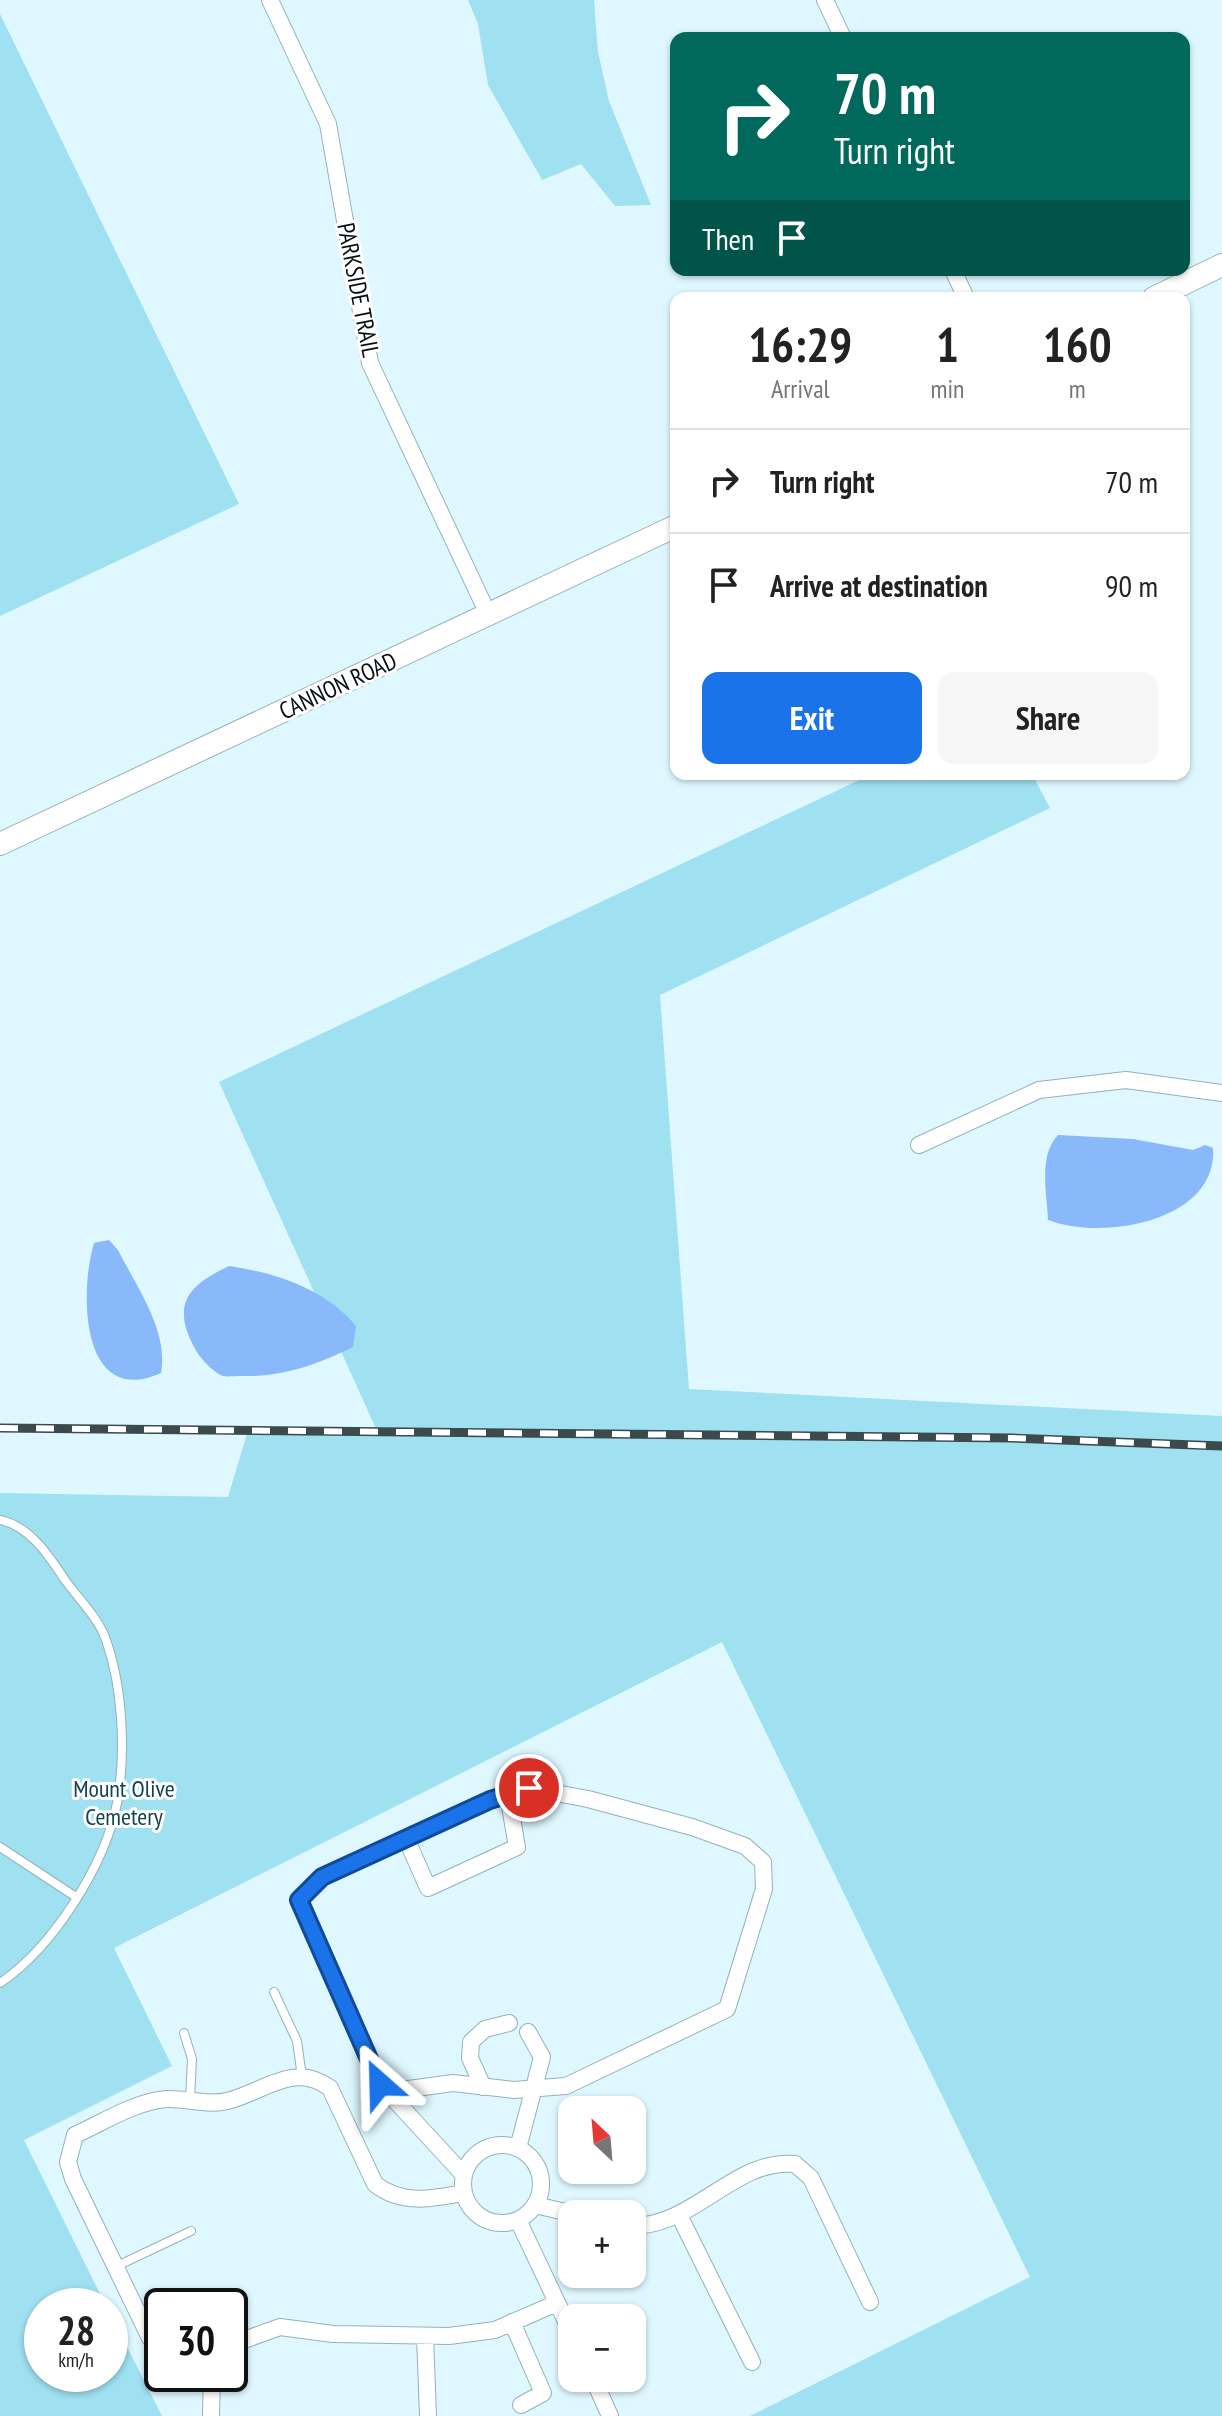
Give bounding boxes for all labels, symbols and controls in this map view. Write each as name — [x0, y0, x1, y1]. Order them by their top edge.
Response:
text: 70 m — [834, 57, 936, 129]
icon: right — [702, 64, 806, 168]
text: Turn right — [834, 127, 955, 174]
icon: arrive — [770, 216, 814, 260]
text: Then — [702, 219, 754, 258]
street label: PARKSIDE TRAIL — [330, 220, 387, 360]
text: 16:29 — [748, 313, 852, 375]
text: 1 — [936, 313, 959, 375]
text: 160 — [1043, 313, 1112, 375]
text: Arrival — [771, 372, 830, 405]
text: min — [930, 372, 964, 405]
text: m — [1069, 372, 1086, 405]
icon: right — [702, 459, 746, 503]
text: Turn right — [770, 462, 874, 501]
text: 70 m — [1105, 462, 1158, 501]
icon: arrive — [702, 563, 746, 607]
text: Arrive at destination — [770, 566, 988, 605]
text: 90 m — [1105, 566, 1158, 605]
street label: CANNON ROAD — [274, 645, 402, 726]
button: Exit — [702, 672, 922, 764]
button: Share — [938, 672, 1158, 764]
pin — [495, 1754, 563, 1822]
icon: arrive — [507, 1766, 551, 1810]
park label: Mount Olive Cemetery — [73, 1773, 175, 1832]
position arrow — [338, 2042, 422, 2126]
north arrow — [558, 2096, 646, 2184]
map controls — [558, 2096, 646, 2392]
button: + — [558, 2200, 646, 2288]
speed limit sign: 30 — [144, 2288, 248, 2392]
text: 28 — [57, 2304, 95, 2356]
button: − — [558, 2304, 646, 2392]
text: km/h — [58, 2347, 94, 2373]

